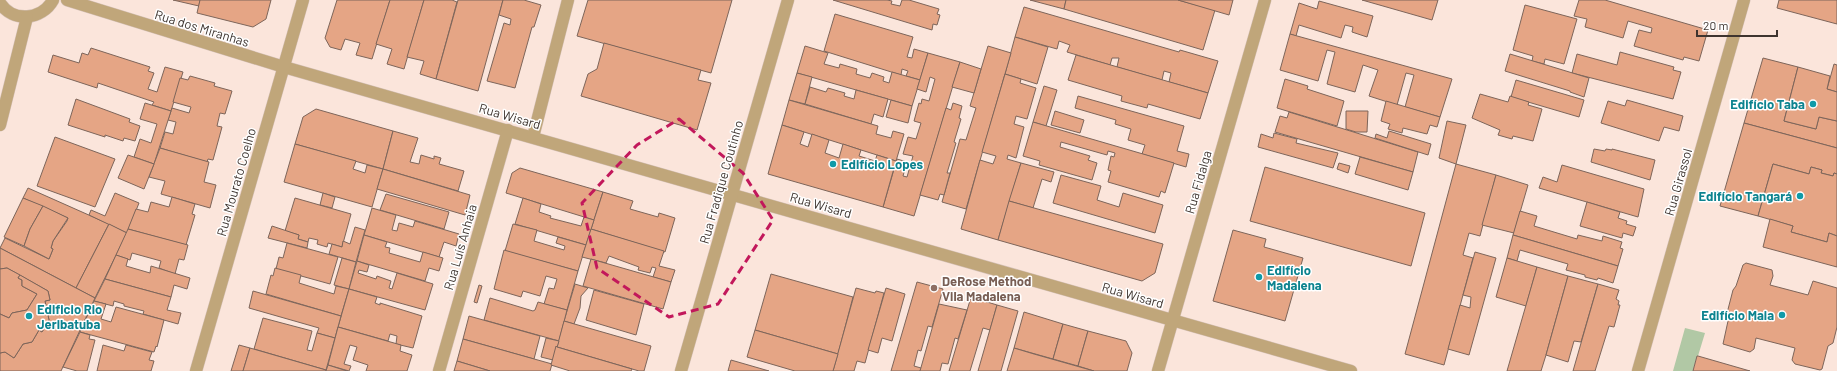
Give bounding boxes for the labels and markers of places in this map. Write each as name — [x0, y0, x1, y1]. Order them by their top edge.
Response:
place label: Edifício Taba — [1730, 96, 1805, 112]
marker: Edifício Taba — [1808, 99, 1818, 109]
place label: Edifício Lopes — [841, 156, 924, 172]
marker: Edifício Lopes — [828, 159, 838, 169]
place label: Edifício Tangará — [1699, 188, 1792, 204]
marker: Edifício Tangará — [1795, 191, 1805, 201]
place label: Edifício Madalena — [1267, 262, 1322, 293]
marker: Edifício Madalena — [1254, 272, 1264, 282]
place label: DeRose Method Vila Madalena — [942, 273, 1031, 304]
marker: DeRose Method Vila Madalena — [929, 283, 939, 293]
place label: Edificio Rio Jeribatuba — [37, 301, 102, 332]
place label: Edifício Maia — [1701, 307, 1774, 323]
marker: Edifício Maia — [1777, 310, 1787, 320]
marker: Edificio Rio Jeribatuba — [24, 311, 34, 321]

